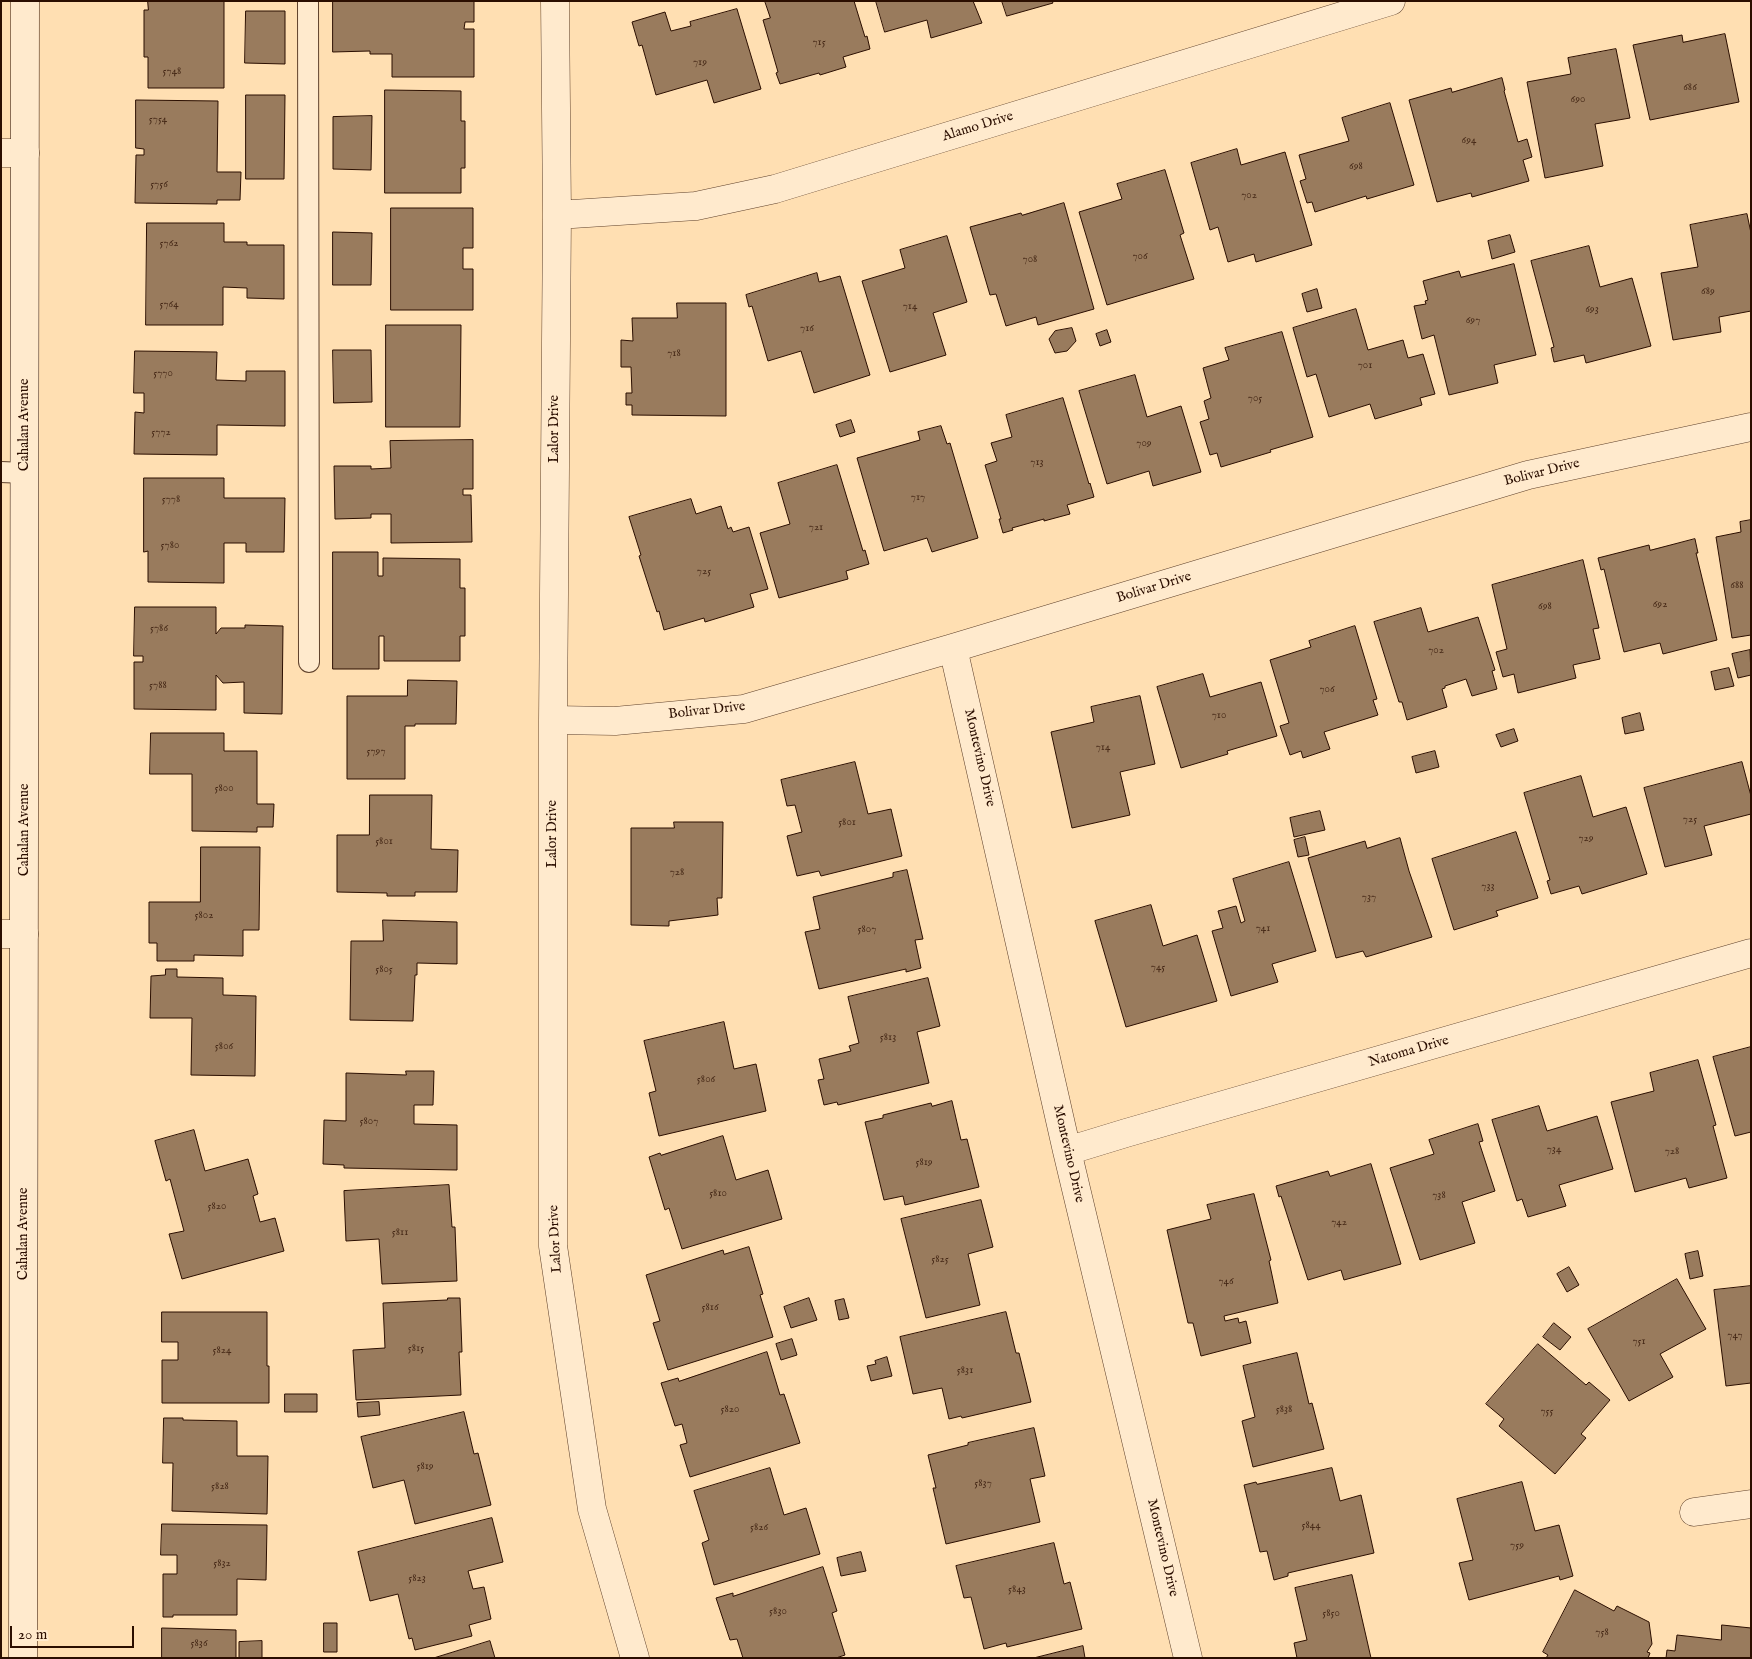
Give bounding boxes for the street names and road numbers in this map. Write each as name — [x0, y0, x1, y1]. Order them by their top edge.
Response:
street label: Alamo Drive — [940, 108, 1016, 146]
street label: Cahalan Avenue — [17, 379, 33, 471]
street label: Lalor Drive — [547, 395, 563, 463]
street label: Bolivar Drive — [1502, 456, 1582, 490]
street label: Bolivar Drive — [1115, 569, 1193, 607]
street label: Bolivar Drive — [668, 699, 746, 723]
street label: Montevino Drive — [960, 707, 998, 809]
street label: Cahalan Avenue — [17, 784, 33, 876]
street label: Lalor Drive — [545, 800, 561, 868]
street label: Natoma Drive — [1367, 1033, 1451, 1071]
street label: Montevino Drive — [1049, 1103, 1087, 1205]
street label: Cahalan Avenue — [16, 1188, 32, 1280]
street label: Lalor Drive — [546, 1205, 566, 1273]
street label: Montevino Drive — [1143, 1497, 1181, 1599]

